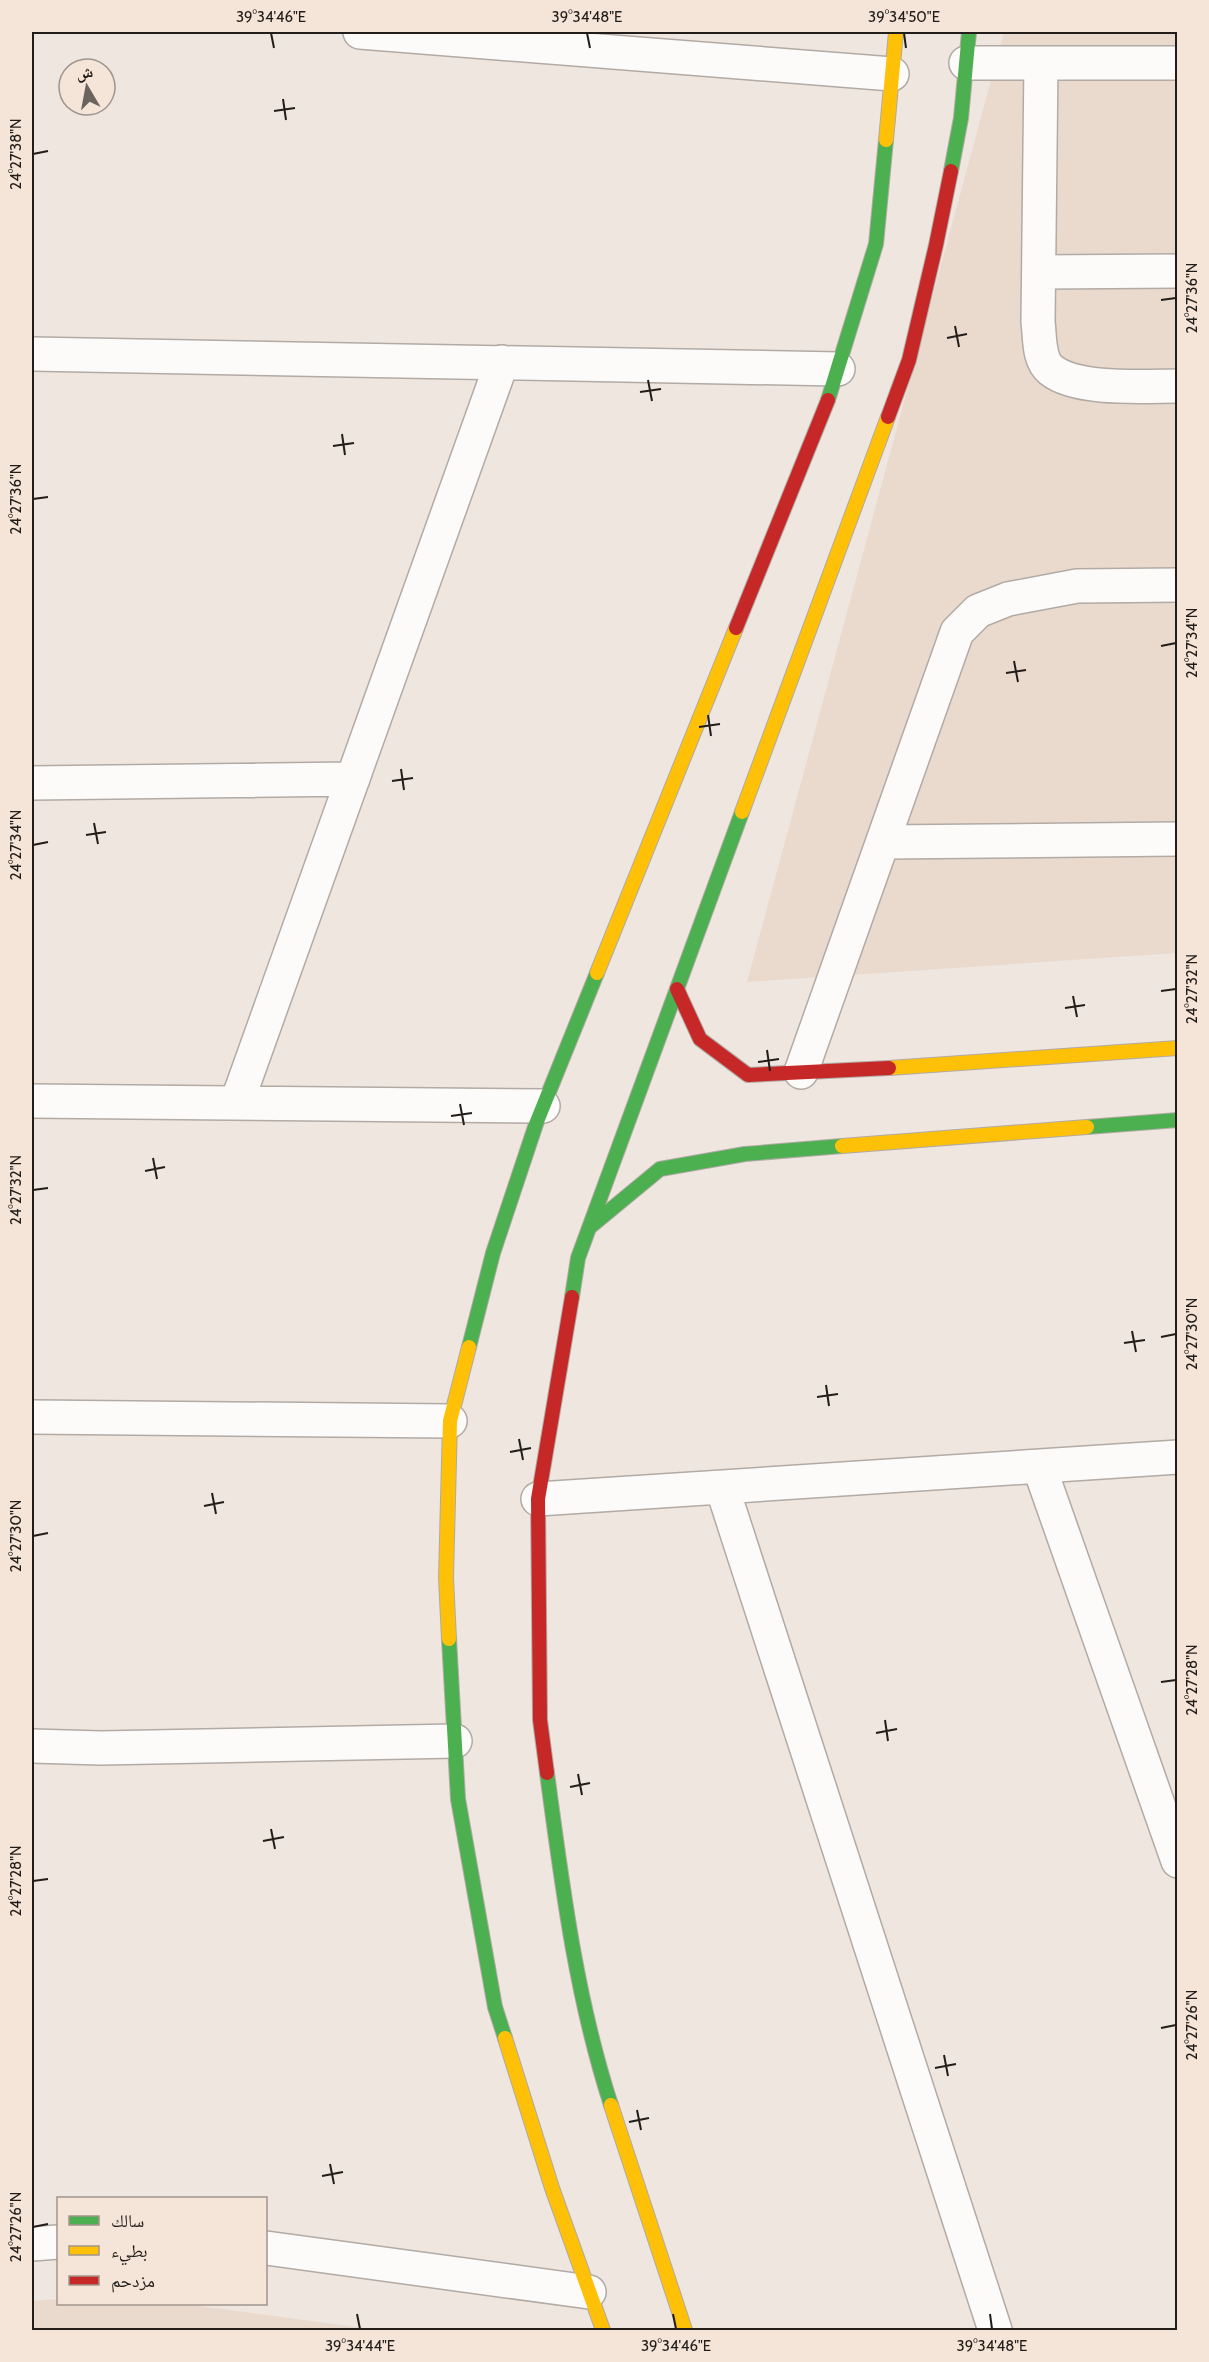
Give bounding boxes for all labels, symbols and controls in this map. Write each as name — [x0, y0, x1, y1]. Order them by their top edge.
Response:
text: 39°34'46"E — [236, 8, 306, 26]
text: 39°34'48"E — [552, 8, 622, 26]
text: 39°34'50"E — [868, 8, 940, 26]
north arrow — [57, 57, 117, 117]
text: ش — [74, 62, 95, 84]
text: 24°27'38"N — [7, 118, 25, 190]
text: 24°27'36"N — [1183, 263, 1201, 333]
text: 24°27'36"N — [7, 464, 25, 534]
text: 24°27'34"N — [1183, 608, 1201, 678]
text: 24°27'34"N — [7, 810, 25, 880]
text: 24°27'32"N — [1183, 954, 1201, 1024]
text: 24°27'32"N — [7, 1155, 25, 1225]
text: 24°27'30"N — [1183, 1298, 1201, 1370]
text: 24°27'30"N — [7, 1500, 25, 1572]
text: 24°27'28"N — [1183, 1644, 1201, 1716]
text: 24°27'28"N — [7, 1845, 25, 1917]
text: 24°27'26"N — [1183, 1990, 1201, 2060]
text: 24°27'26"N — [7, 2192, 25, 2262]
legend — [57, 2197, 267, 2305]
text: سالك — [111, 2210, 144, 2232]
text: بطيء — [111, 2240, 148, 2266]
text: مزدحم — [111, 2270, 155, 2293]
text: 39°34'44"E — [325, 2337, 395, 2355]
text: 39°34'46"E — [641, 2337, 711, 2355]
text: 39°34'48"E — [957, 2337, 1027, 2355]

